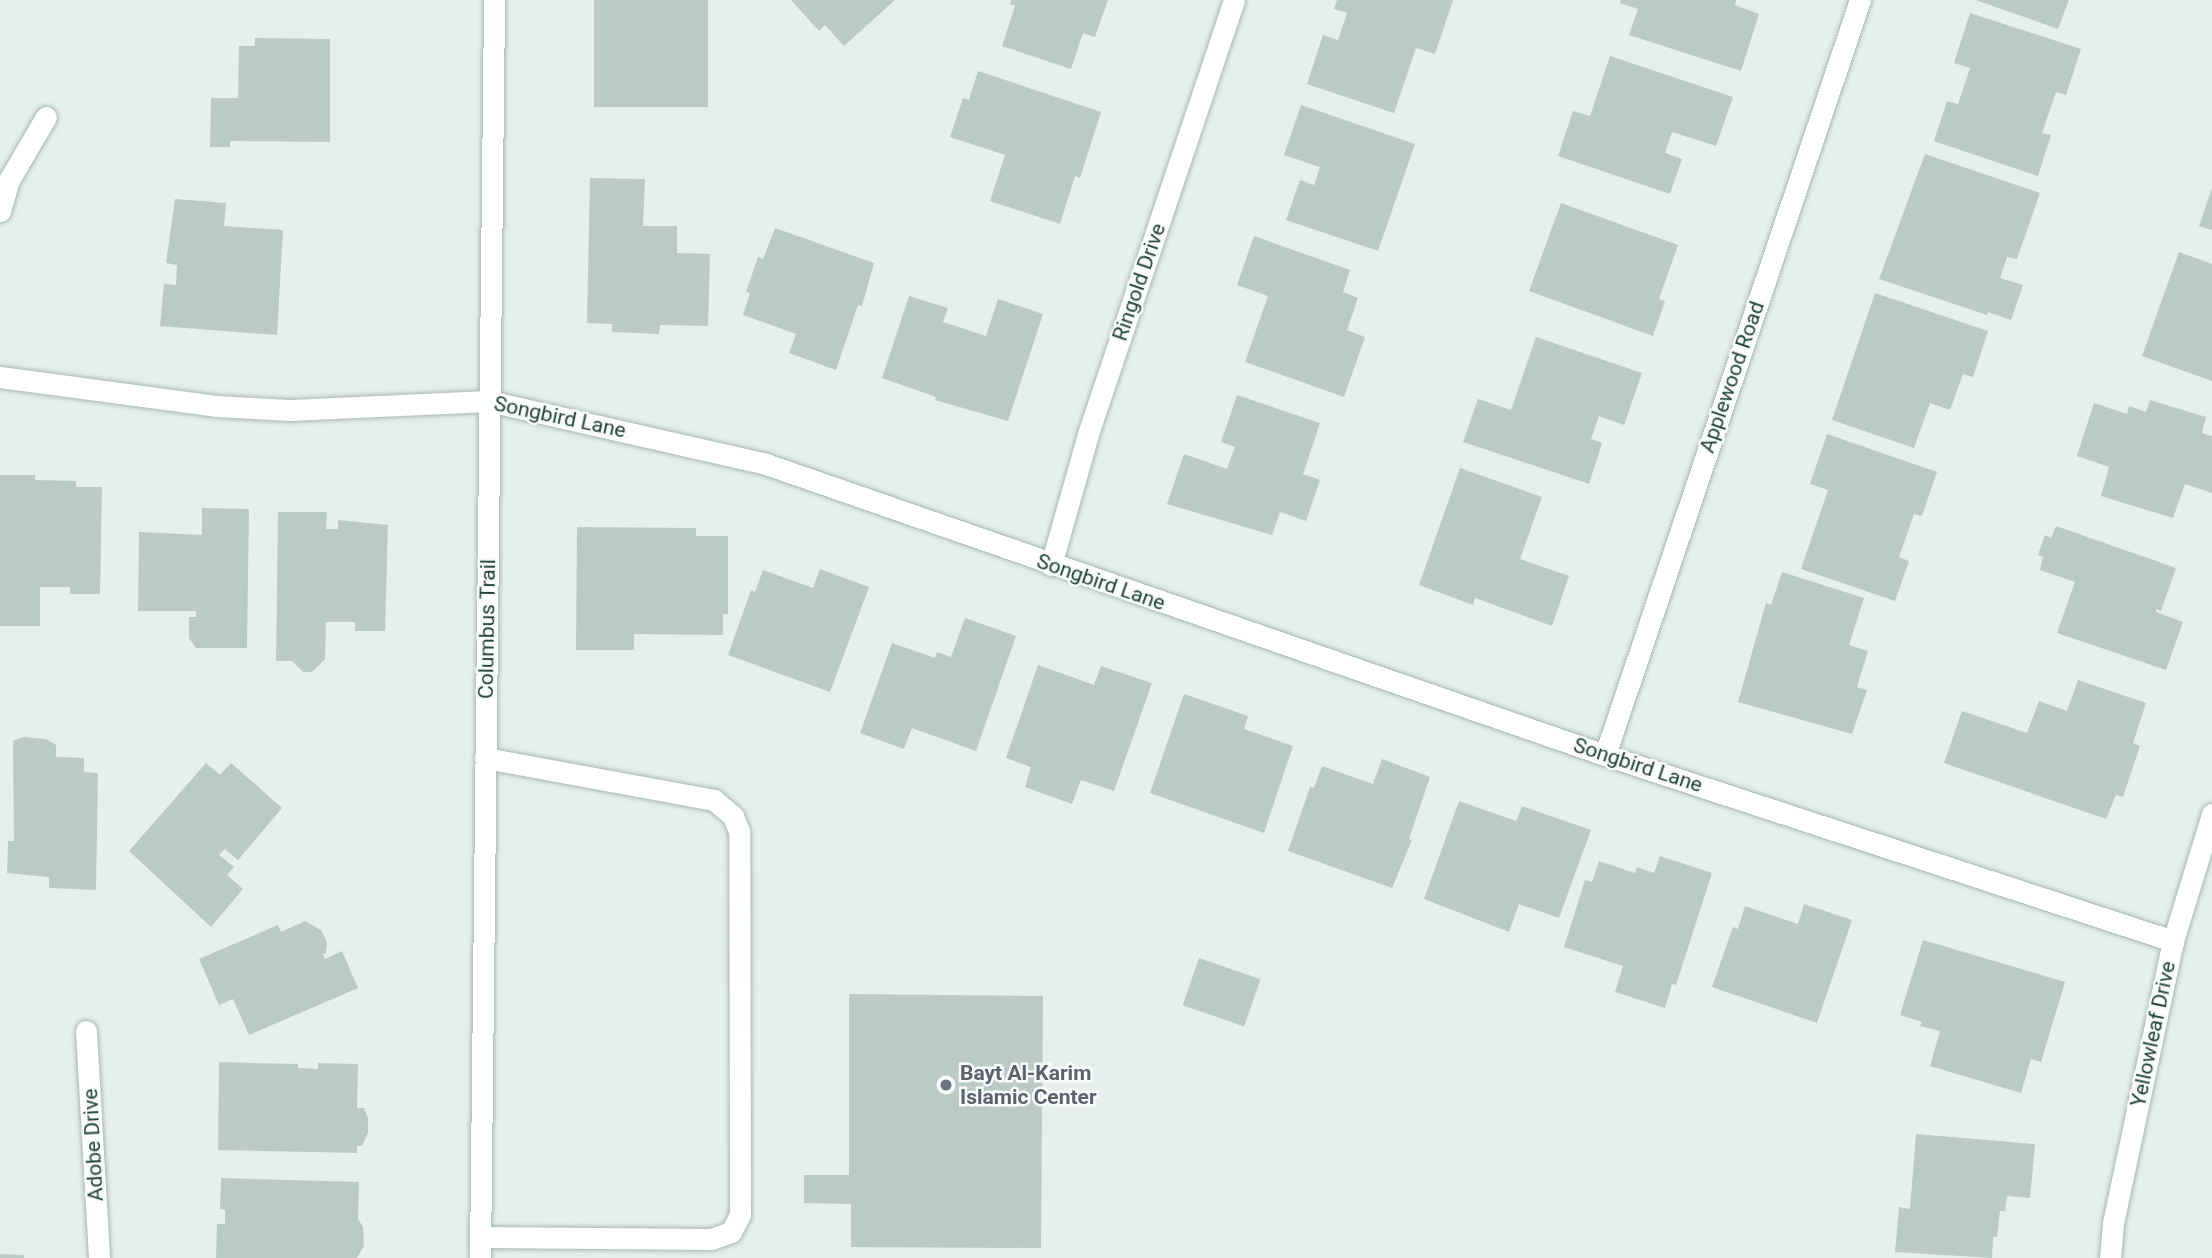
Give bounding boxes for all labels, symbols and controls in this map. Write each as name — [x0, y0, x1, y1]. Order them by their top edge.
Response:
street label: Ringold Drive — [1107, 220, 1171, 344]
street label: Applewood Road — [1694, 298, 1770, 456]
street label: Songbird Lane — [492, 391, 628, 443]
street label: Songbird Lane — [1033, 548, 1169, 616]
street label: Columbus Trail — [473, 559, 501, 699]
street label: Songbird Lane — [1570, 732, 1706, 798]
street label: Yellowleaf Drive — [2125, 959, 2181, 1109]
place label: Bayt Al-Karim Islamic Center — [960, 1060, 1097, 1110]
marker: Bayt Al-Karim Islamic Center — [938, 1077, 954, 1093]
street label: Adobe Drive — [77, 1088, 109, 1202]

